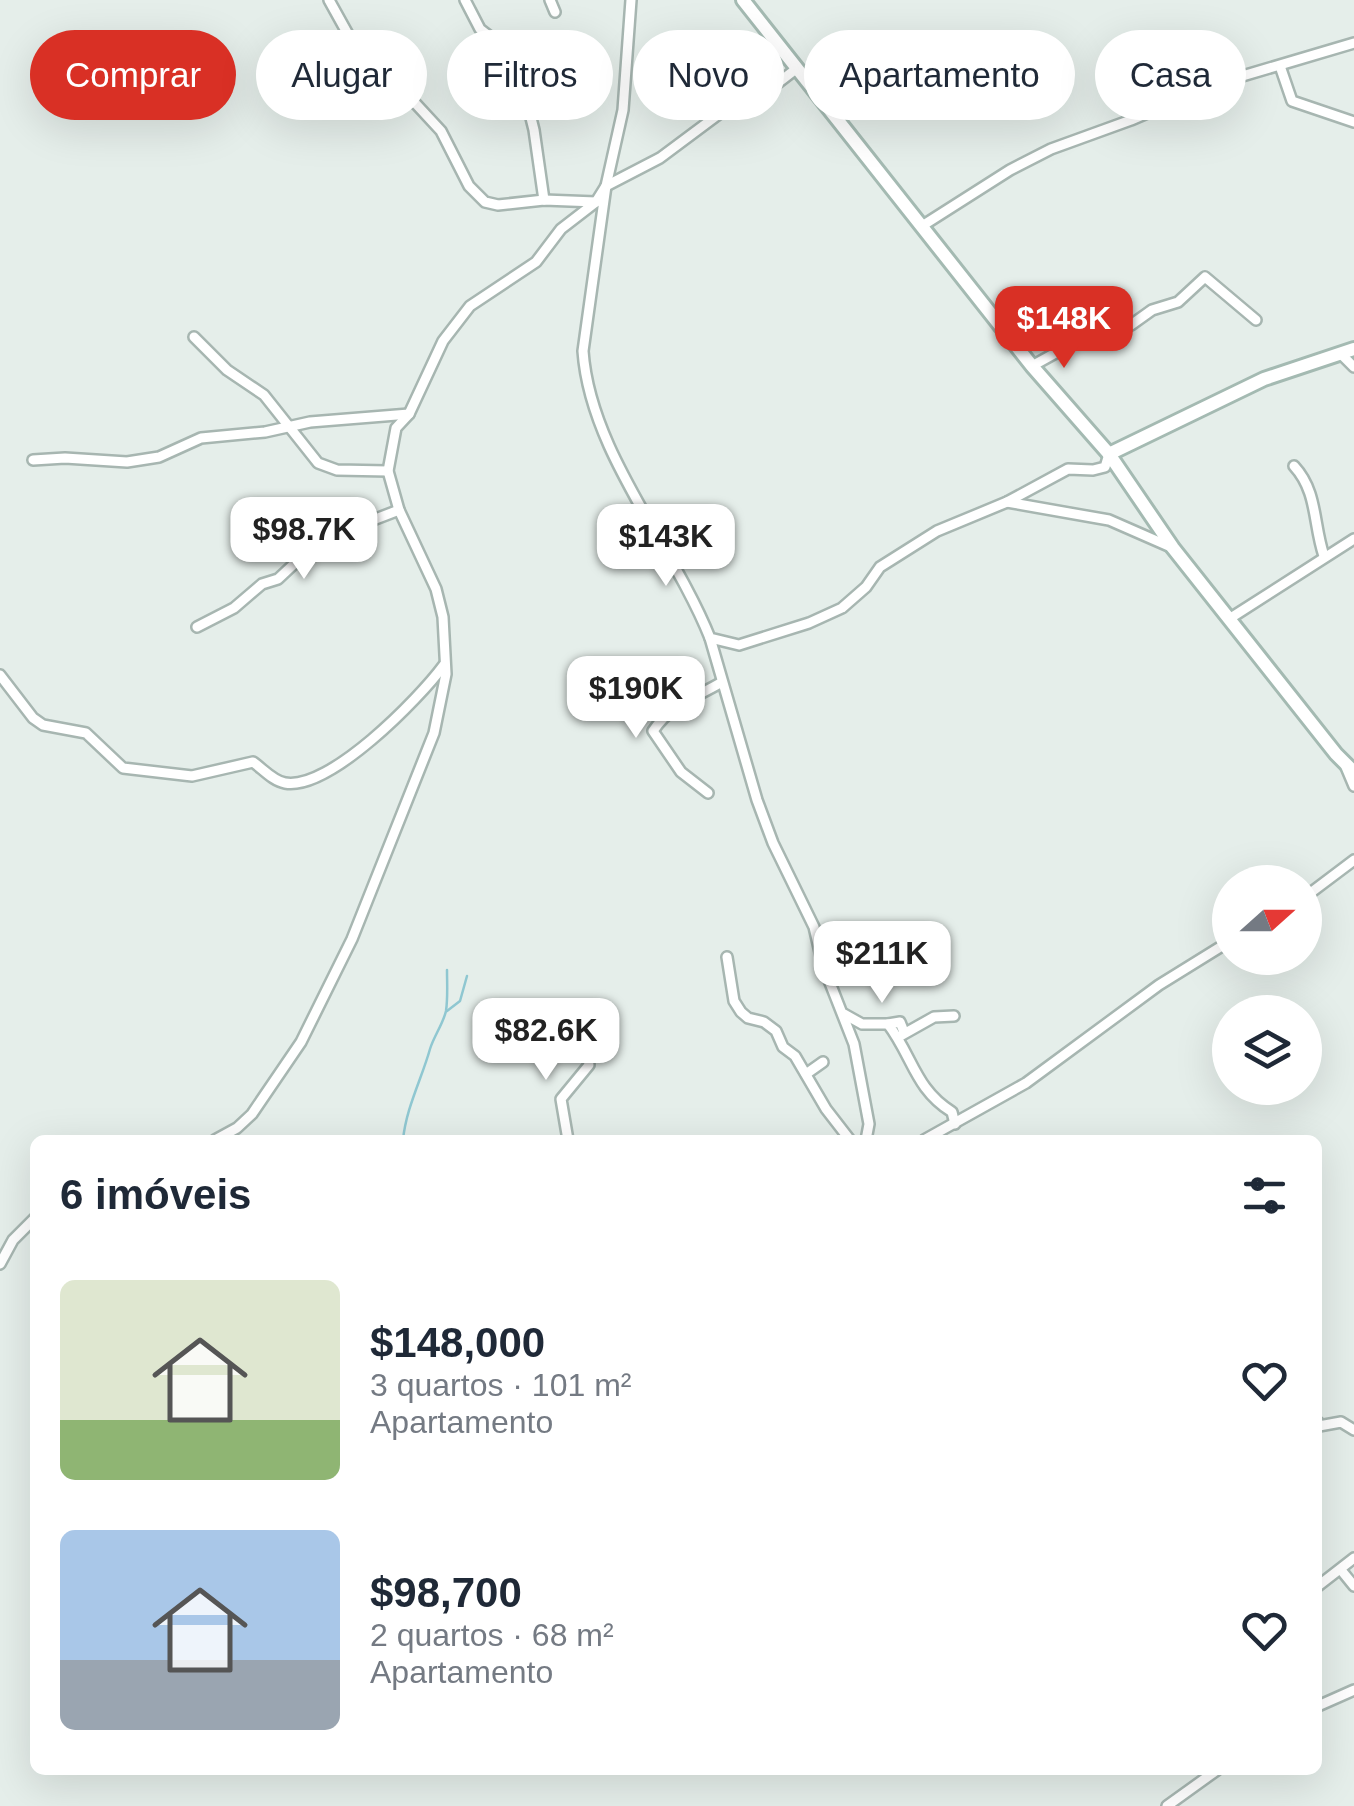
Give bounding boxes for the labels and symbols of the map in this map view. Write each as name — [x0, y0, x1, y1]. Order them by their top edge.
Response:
pin: $148K — [994, 286, 1134, 371]
pin: $98.7K — [223, 497, 385, 582]
pin: $143K — [596, 504, 736, 589]
pin: $190K — [566, 656, 706, 741]
north arrow — [1212, 865, 1322, 975]
pin: $211K — [812, 921, 952, 1006]
pin: $82.6K — [465, 998, 627, 1083]

